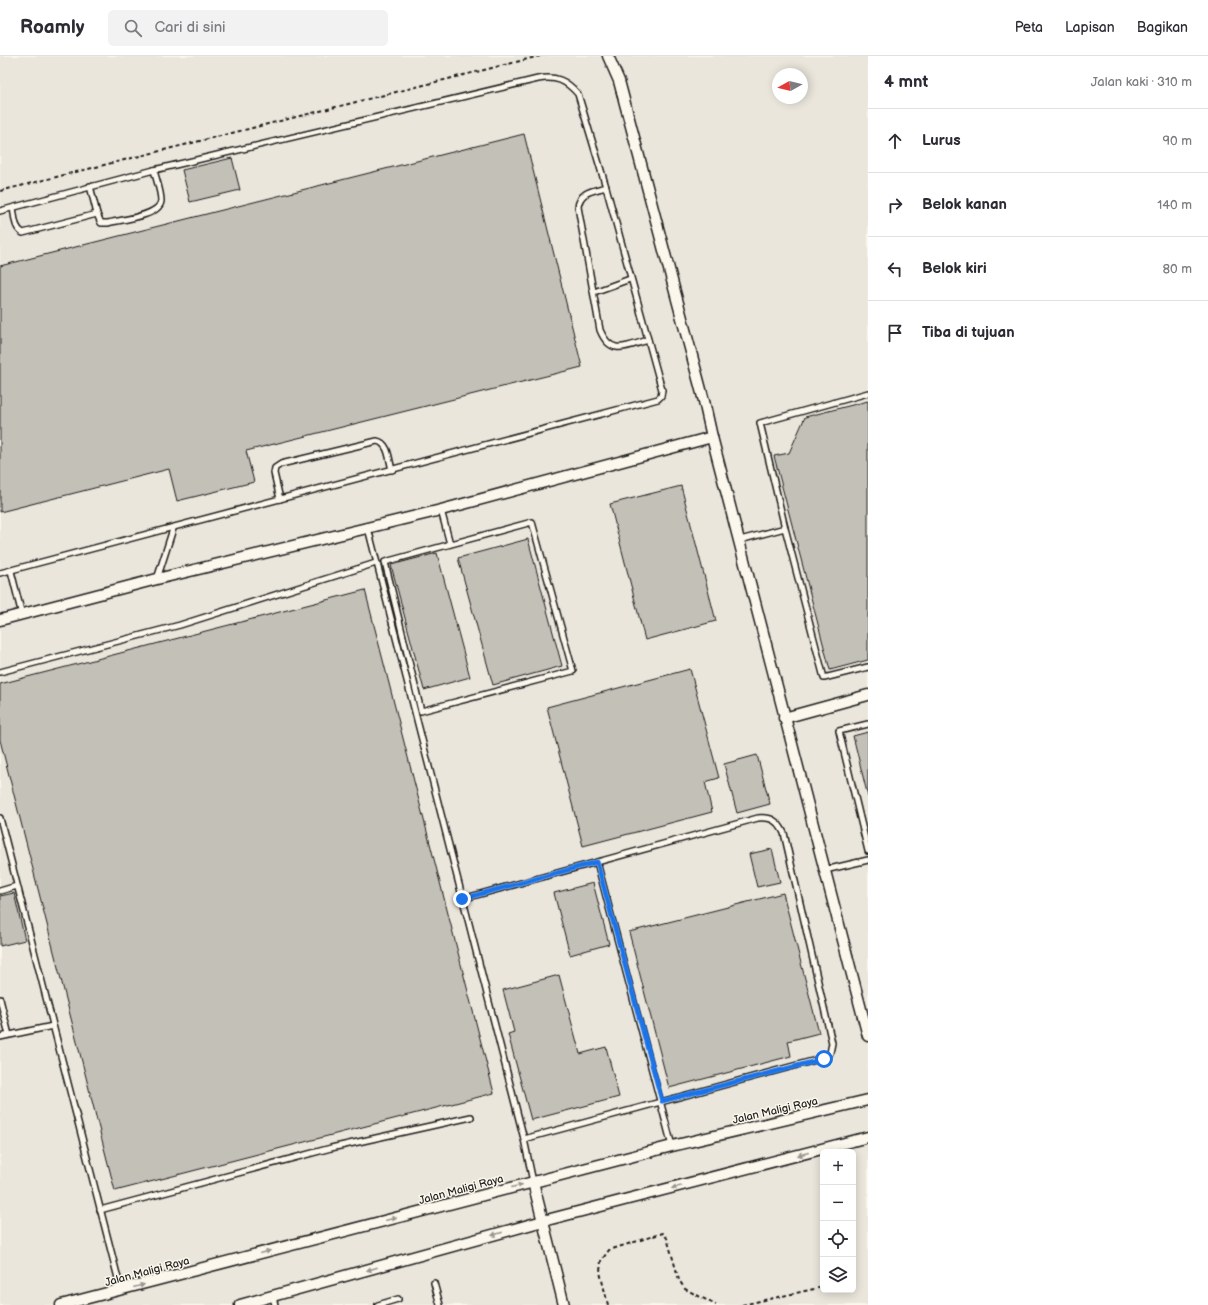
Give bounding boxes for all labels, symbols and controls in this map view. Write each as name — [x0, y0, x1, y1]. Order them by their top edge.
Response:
search box — [108, 10, 388, 46]
text: Roamly — [20, 16, 84, 39]
icon: search — [122, 17, 144, 39]
text: Cari di sini — [154, 18, 226, 37]
text: Peta — [1015, 19, 1043, 36]
text: Lapisan — [1065, 19, 1115, 36]
text: Bagikan — [1137, 19, 1188, 36]
north arrow — [772, 68, 808, 104]
text: 4 mnt — [884, 72, 928, 92]
text: Jalan kaki · 310 m — [1091, 74, 1192, 90]
icon: ahead — [884, 130, 906, 152]
text: Lurus — [922, 131, 961, 150]
text: 90 m — [1163, 133, 1192, 149]
icon: right — [884, 194, 906, 216]
text: Belok kanan — [922, 195, 1007, 214]
text: 140 m — [1157, 197, 1192, 213]
icon: left — [884, 258, 906, 280]
text: Belok kiri — [922, 259, 987, 278]
text: 80 m — [1163, 261, 1192, 277]
icon: arrive — [884, 322, 906, 344]
text: Tiba di tujuan — [922, 323, 1015, 342]
route end — [453, 890, 471, 908]
route start — [815, 1050, 833, 1068]
street label: Jalan Maligi Raya — [731, 1094, 819, 1127]
map controls — [820, 1149, 856, 1293]
button: + — [820, 1149, 856, 1185]
one-way arrow — [797, 1151, 809, 1157]
street label: Jalan Maligi Raya — [417, 1172, 505, 1207]
one-way arrow — [510, 1183, 523, 1189]
one-way arrow — [671, 1184, 684, 1190]
button: − — [820, 1185, 856, 1221]
one-way arrow — [385, 1216, 397, 1222]
button: locate — [820, 1221, 856, 1257]
one-way arrow — [491, 1231, 503, 1237]
one-way arrow — [259, 1249, 271, 1255]
street label: Jalan Maligi Raya — [103, 1254, 191, 1289]
button: layers — [820, 1257, 856, 1293]
one-way arrow — [366, 1266, 378, 1272]
one-way arrow — [133, 1282, 146, 1288]

